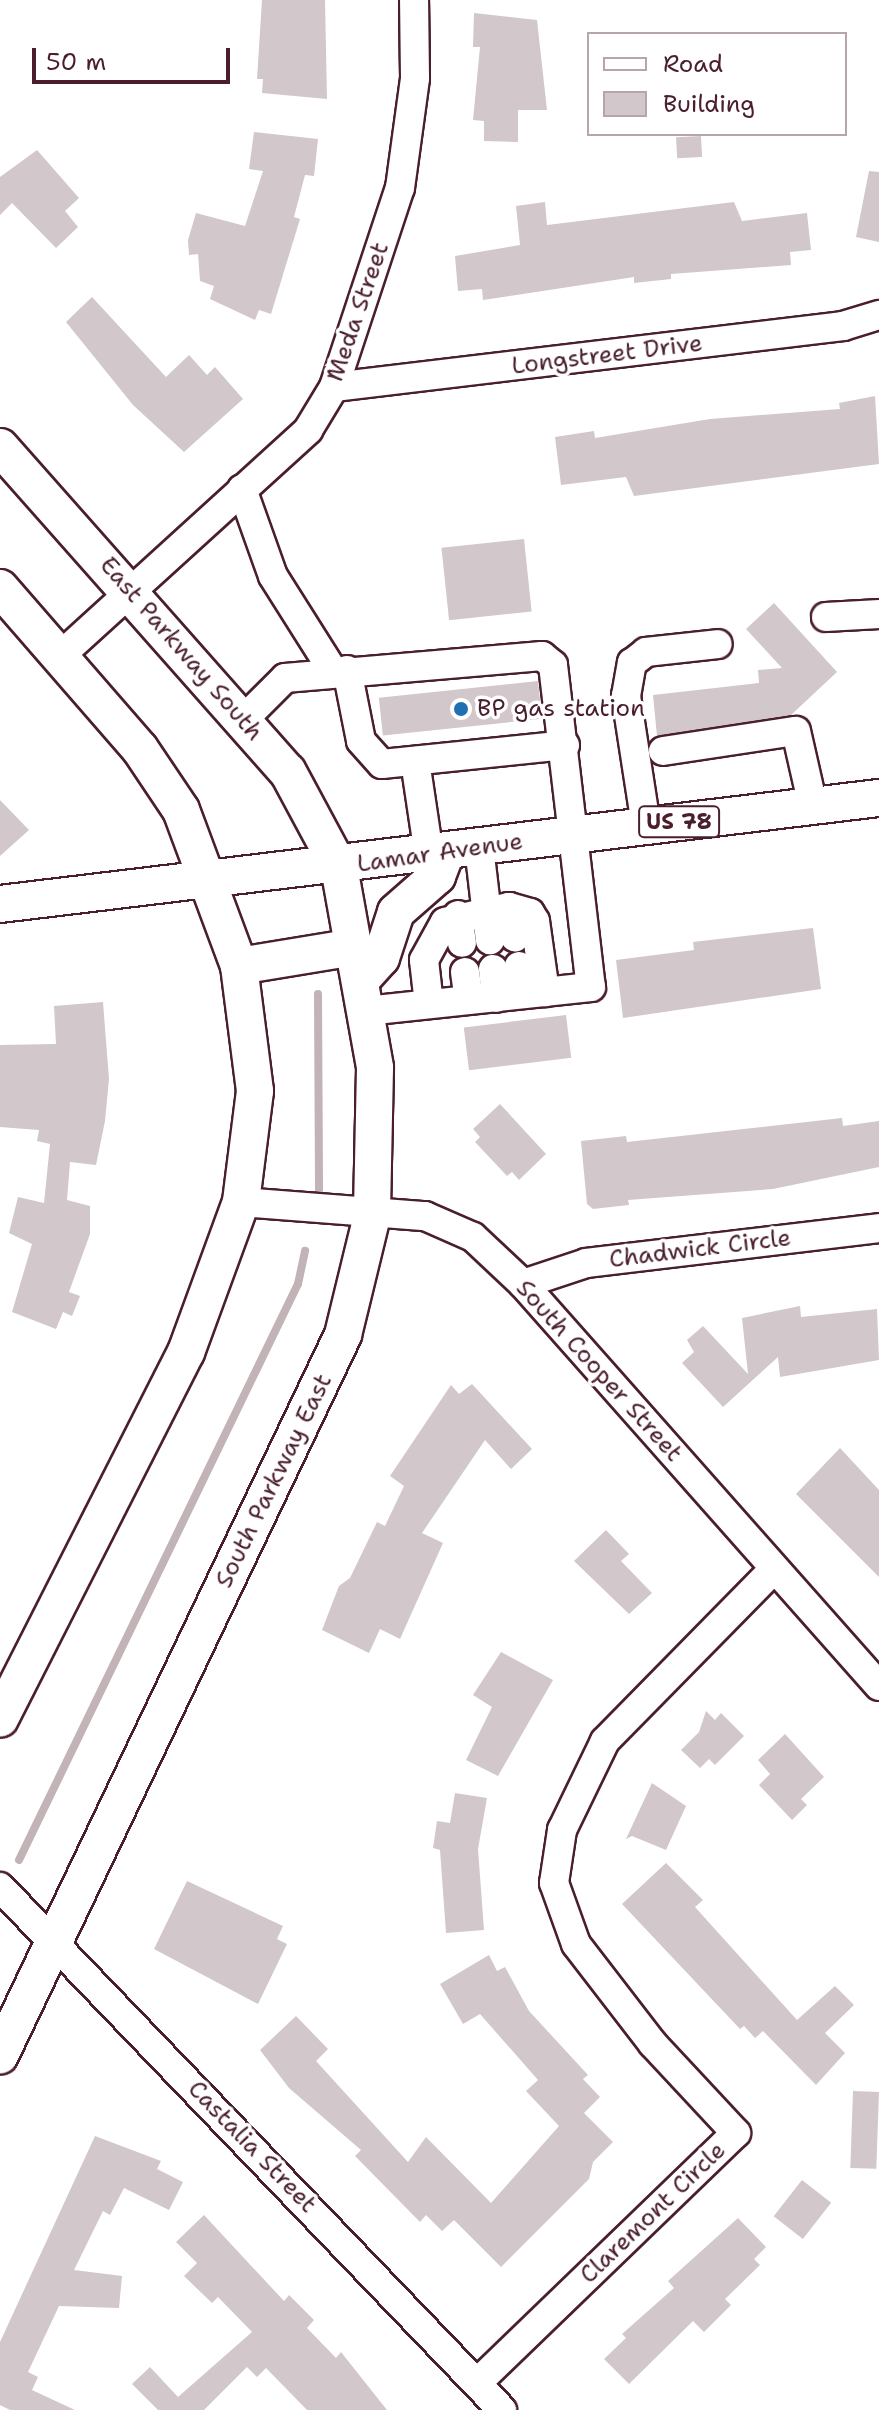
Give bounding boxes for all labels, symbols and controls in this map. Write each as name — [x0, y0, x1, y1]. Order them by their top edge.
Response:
scale bar — [36, 32, 234, 82]
legend — [587, 32, 847, 136]
text: 50 m — [46, 46, 106, 78]
text: Road — [663, 48, 723, 80]
text: Building — [663, 88, 755, 120]
street label: Meda Street — [321, 239, 395, 385]
street label: Longstreet Drive — [510, 329, 704, 381]
street label: East Parkway South — [93, 551, 269, 747]
place label: BP gas station — [477, 695, 645, 723]
marker: BP gas station — [452, 700, 470, 718]
road number: US 78 — [637, 804, 721, 840]
street label: Lamar Avenue — [355, 827, 525, 879]
street label: Chadwick Circle — [608, 1224, 792, 1274]
street label: South Cooper Street — [510, 1274, 688, 1468]
street label: South Parkway East — [210, 1369, 338, 1593]
street label: Castalia Street — [182, 2075, 322, 2219]
street label: Claremont Circle — [574, 2136, 732, 2290]

